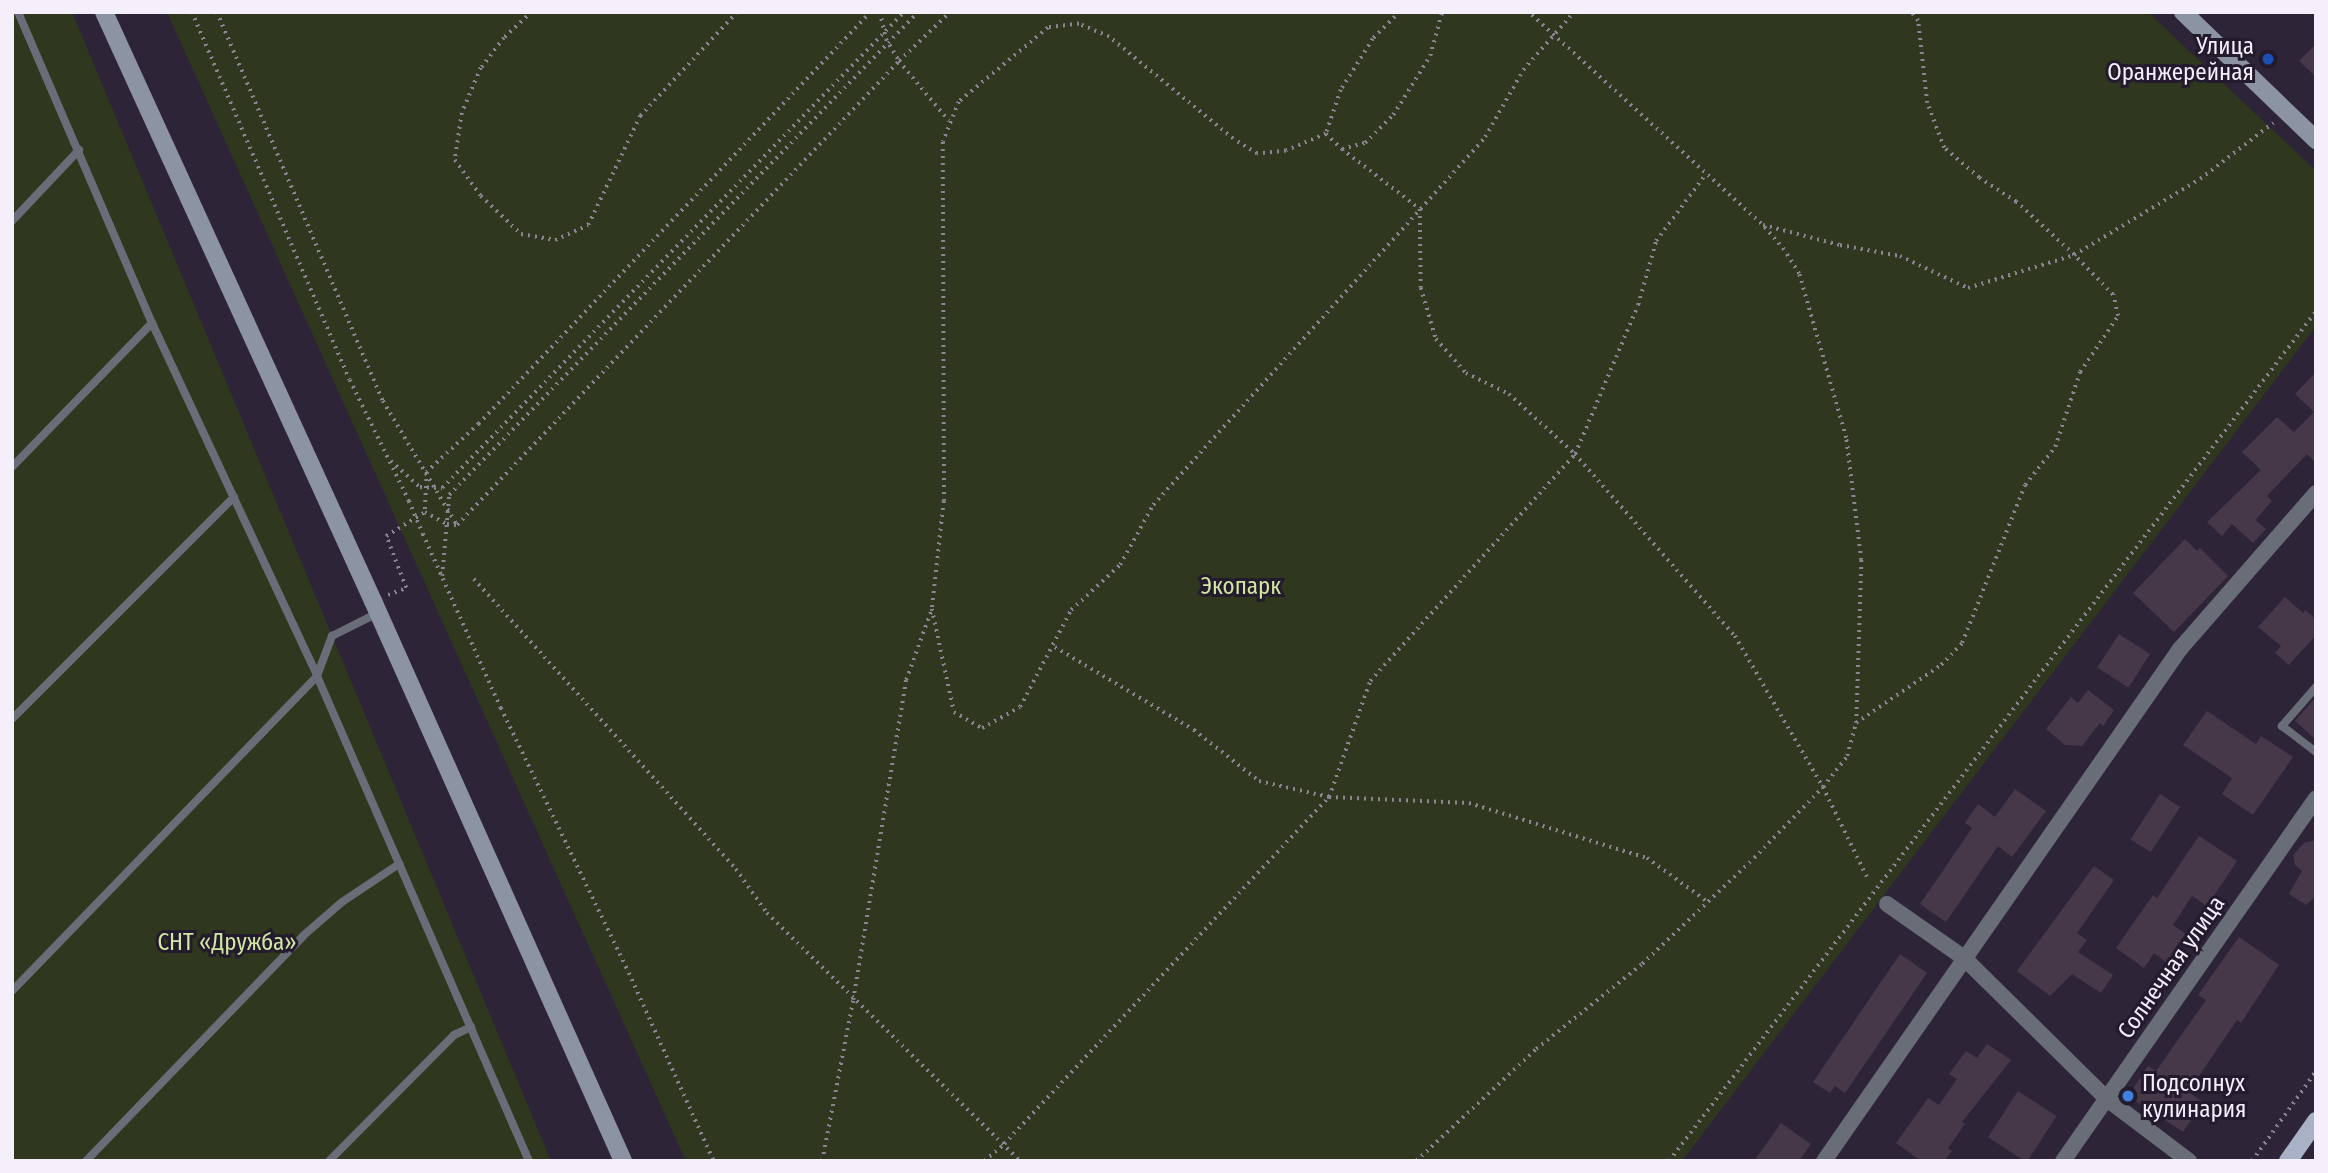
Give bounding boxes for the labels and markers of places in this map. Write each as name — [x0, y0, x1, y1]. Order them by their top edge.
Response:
place label: Улица Оранжерейная — [2107, 32, 2254, 86]
marker: Улица Оранжерейная — [2260, 51, 2276, 67]
place label: Подсолнух кулинария — [2142, 1069, 2246, 1123]
marker: Подсолнух кулинария — [2120, 1088, 2136, 1104]

